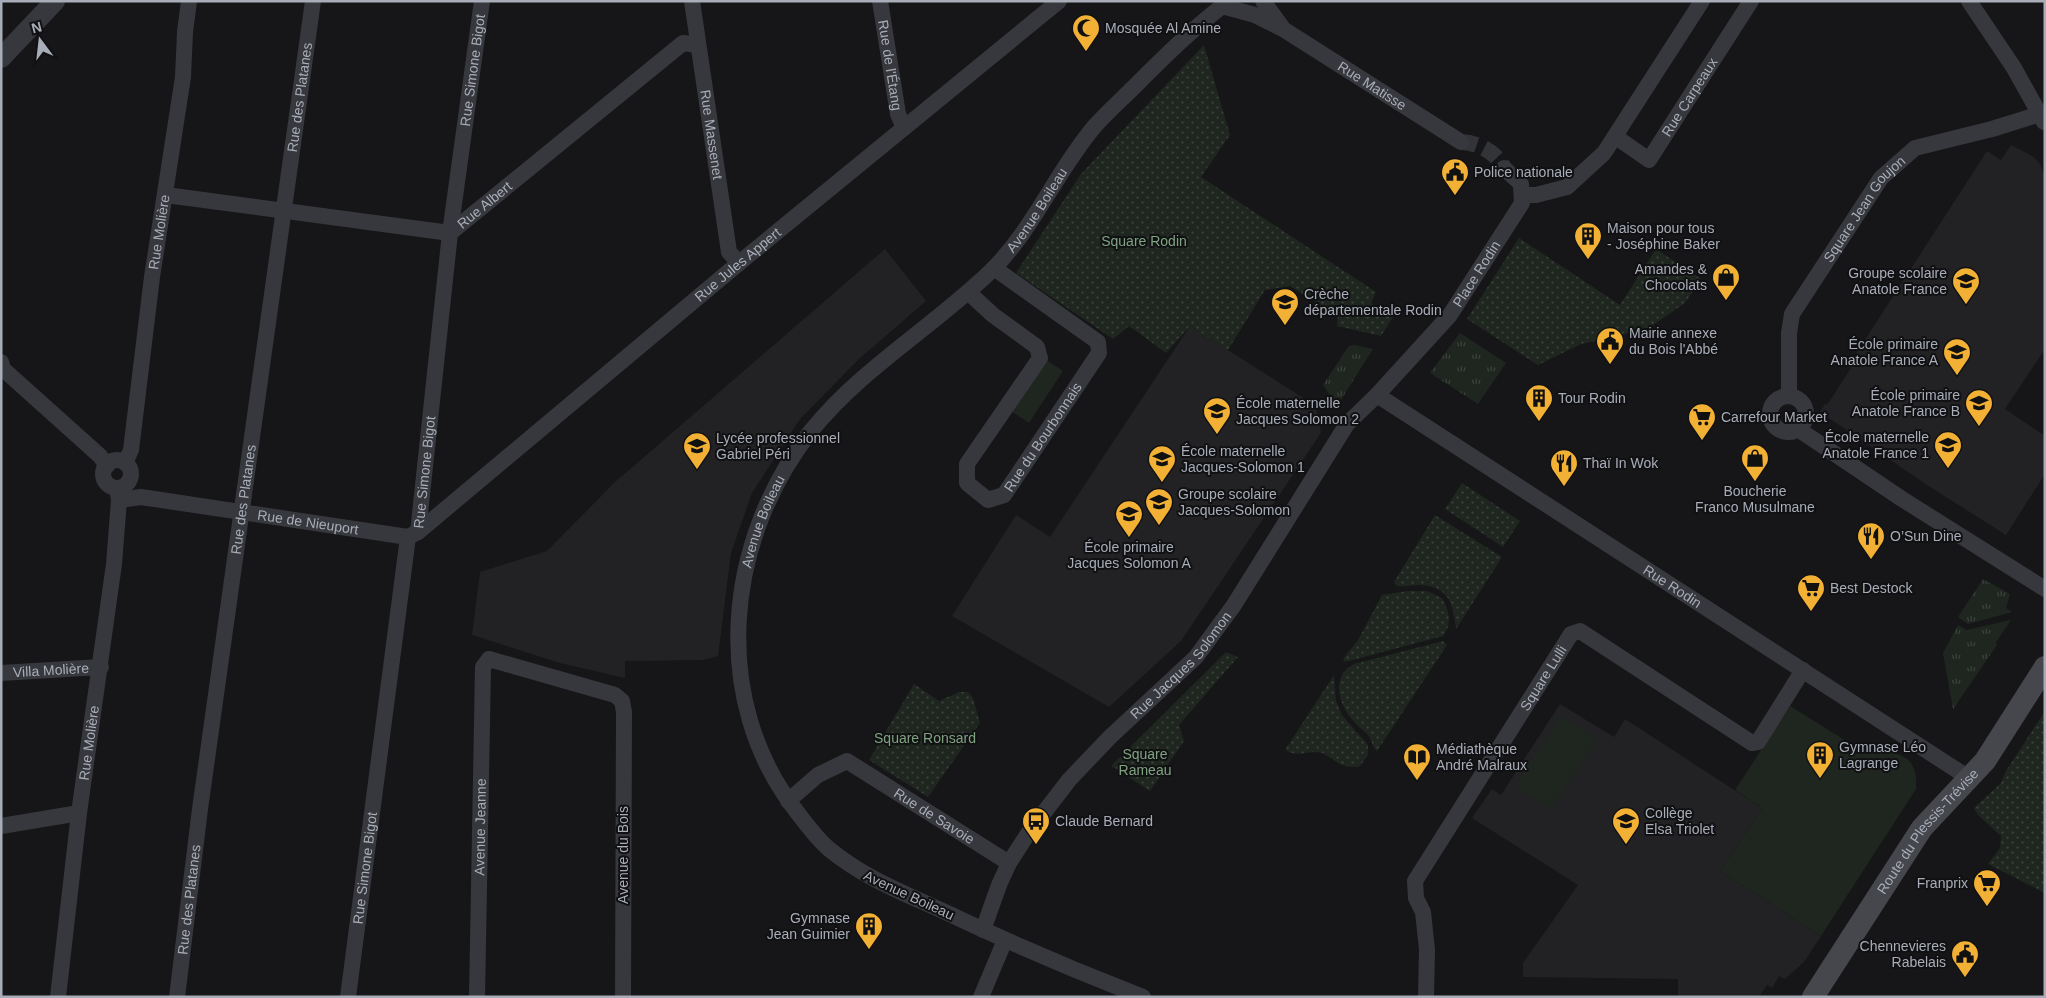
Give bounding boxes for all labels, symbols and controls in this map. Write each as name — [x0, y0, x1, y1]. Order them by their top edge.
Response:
street label: Rue Simone Bigot — [457, 13, 488, 127]
mosque icon: Mosquée Al Amine — [1071, 13, 1101, 52]
north arrow — [15, 15, 65, 65]
text: N — [30, 18, 44, 36]
street label: Rue de l'Étang — [875, 19, 905, 112]
place label: Mosquée Al Amine — [1105, 20, 1221, 36]
street label: Rue des Platanes — [284, 41, 315, 153]
street label: Rue Carpeaux — [1658, 55, 1721, 139]
street label: Rue Matisse — [1335, 58, 1409, 113]
street label: Rue Massenet — [697, 89, 726, 181]
street label: Square Jean Goujon — [1820, 152, 1908, 265]
public building icon: Police nationale — [1440, 157, 1470, 196]
place label: Police nationale — [1474, 164, 1573, 180]
street label: Avenue Boileau — [1003, 165, 1070, 256]
street label: Rue Albert — [454, 178, 515, 232]
street label: Rue Molière — [145, 193, 173, 271]
place label: Maison pour tous - Joséphine Baker — [1607, 220, 1720, 252]
building icon: Maison pour tous - Joséphine Baker — [1573, 221, 1603, 260]
street label: Rue Jules Appert — [691, 224, 784, 305]
park label: Square Rodin — [1101, 233, 1187, 249]
street label: Place Rodin — [1449, 238, 1504, 310]
place label: Amandes & Chocolats — [1635, 261, 1708, 293]
shop icon: Amandes & Chocolats — [1711, 262, 1741, 301]
place label: Groupe scolaire Anatole France — [1848, 265, 1947, 297]
school or university icon: Groupe scolaire Anatole France — [1951, 266, 1981, 305]
place label: Crèche départementale Rodin — [1304, 286, 1442, 318]
school or university icon: Crèche départementale Rodin — [1270, 287, 1300, 326]
place label: Mairie annexe du Bois l'Abbé — [1629, 325, 1718, 357]
public building icon: Mairie annexe du Bois l'Abbé — [1595, 326, 1625, 365]
place label: École primaire Anatole France A — [1831, 336, 1939, 368]
school or university icon: École primaire Anatole France A — [1942, 337, 1972, 376]
street label: Rue du Bourbonnais — [1001, 379, 1085, 495]
building icon: Tour Rodin — [1524, 383, 1554, 422]
place label: École primaire Anatole France B — [1852, 387, 1960, 419]
school or university icon: École primaire Anatole France B — [1964, 388, 1994, 427]
place label: Tour Rodin — [1558, 390, 1626, 406]
place label: École maternelle Jacques Solomon 2 — [1236, 395, 1359, 427]
school or university icon: École maternelle Jacques Solomon 2 — [1202, 396, 1232, 435]
supermarket icon: Carrefour Market — [1687, 402, 1717, 441]
place label: Carrefour Market — [1721, 409, 1827, 425]
street label: Rue Simone Bigot — [410, 415, 438, 529]
place label: École maternelle Anatole France 1 — [1822, 429, 1929, 461]
place label: Lycée professionnel Gabriel Péri — [716, 430, 840, 462]
school or university icon: École maternelle Anatole France 1 — [1933, 430, 1963, 469]
school or university icon: Lycée professionnel Gabriel Péri — [682, 431, 712, 470]
place label: École maternelle Jacques-Solomon 1 — [1181, 443, 1305, 475]
shop icon: Boucherie Franco Musulmane — [1740, 443, 1770, 482]
street label: Rue des Platanes — [228, 444, 259, 555]
school or university icon: École maternelle Jacques-Solomon 1 — [1147, 444, 1177, 483]
restaurant icon: Thaï In Wok — [1549, 448, 1579, 487]
place label: Thaï In Wok — [1583, 455, 1659, 471]
street label: Avenue Boileau — [738, 472, 788, 569]
place label: Boucherie Franco Musulmane — [1695, 483, 1815, 515]
place label: Groupe scolaire Jacques-Solomon — [1178, 486, 1290, 518]
school or university icon: Groupe scolaire Jacques-Solomon — [1144, 487, 1174, 526]
school or university icon: École primaire Jacques Solomon A — [1114, 499, 1144, 538]
street label: Rue de Nieuport — [256, 507, 360, 537]
restaurant icon: O’Sun Dine — [1856, 521, 1886, 560]
place label: O’Sun Dine — [1890, 528, 1962, 544]
place label: École primaire Jacques Solomon A — [1067, 539, 1192, 571]
street label: Rue Rodin — [1640, 561, 1705, 611]
supermarket icon: Best Destock — [1796, 573, 1826, 612]
place label: Best Destock — [1830, 580, 1913, 596]
street label: Rue Jacques Solomon — [1127, 609, 1234, 722]
street label: Square Lulli — [1517, 642, 1570, 714]
street label: Villa Molière — [12, 660, 90, 680]
street label: Rue Molière — [76, 704, 102, 781]
park label: Square Ronsard — [874, 730, 976, 746]
place label: Gymnase Léo Lagrange — [1839, 739, 1926, 771]
building icon: Gymnase Léo Lagrange — [1805, 740, 1835, 779]
place label: Médiathèque André Malraux — [1436, 741, 1527, 773]
library icon: Médiathèque André Malraux — [1402, 742, 1432, 781]
park label: Square Rameau — [1119, 746, 1171, 778]
street label: Route du Plessis-Trévise — [1874, 765, 1982, 897]
street label: Avenue Jeanne — [471, 778, 489, 876]
street label: Rue de Savoie — [891, 785, 978, 847]
place label: Collège Elsa Triolet — [1645, 805, 1714, 837]
street label: Avenue du Bois — [615, 806, 631, 904]
bus stop icon: Claude Bernard — [1021, 806, 1051, 845]
school or university icon: Collège Elsa Triolet — [1611, 806, 1641, 845]
street label: Rue Simone Bigot — [350, 811, 380, 925]
place label: Claude Bernard — [1055, 813, 1153, 829]
street label: Rue des Platanes — [174, 844, 204, 956]
street label: Avenue Boileau — [861, 867, 957, 923]
supermarket icon: Franprix — [1972, 868, 2002, 907]
place label: Franprix — [1917, 875, 1968, 891]
place label: Gymnase Jean Guimier — [767, 910, 850, 942]
building icon: Gymnase Jean Guimier — [854, 911, 884, 950]
place label: Chennevieres Rabelais — [1860, 938, 1946, 970]
public building icon: Chennevieres Rabelais — [1950, 939, 1980, 978]

